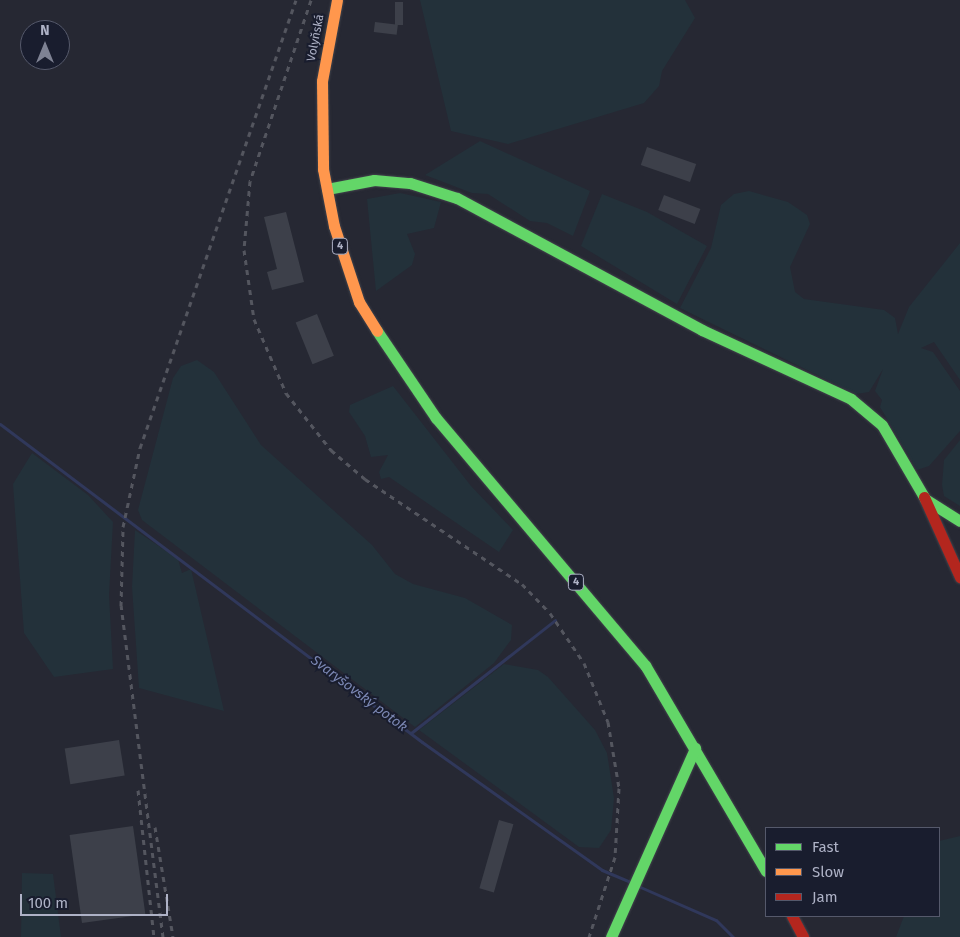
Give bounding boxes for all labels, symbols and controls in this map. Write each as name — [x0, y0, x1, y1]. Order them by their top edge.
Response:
street label: Volyňská — [304, 13, 328, 63]
north arrow — [20, 20, 70, 70]
text: N — [40, 22, 50, 39]
road number: 4 — [331, 238, 349, 255]
road number: 4 — [567, 574, 585, 590]
water label: Svaryšovský potok — [307, 652, 411, 736]
legend — [765, 827, 940, 917]
text: Fast — [812, 838, 839, 856]
text: Slow — [812, 863, 844, 881]
scale bar — [22, 884, 170, 916]
text: Jam — [812, 888, 838, 906]
text: 100 m — [28, 894, 68, 912]

